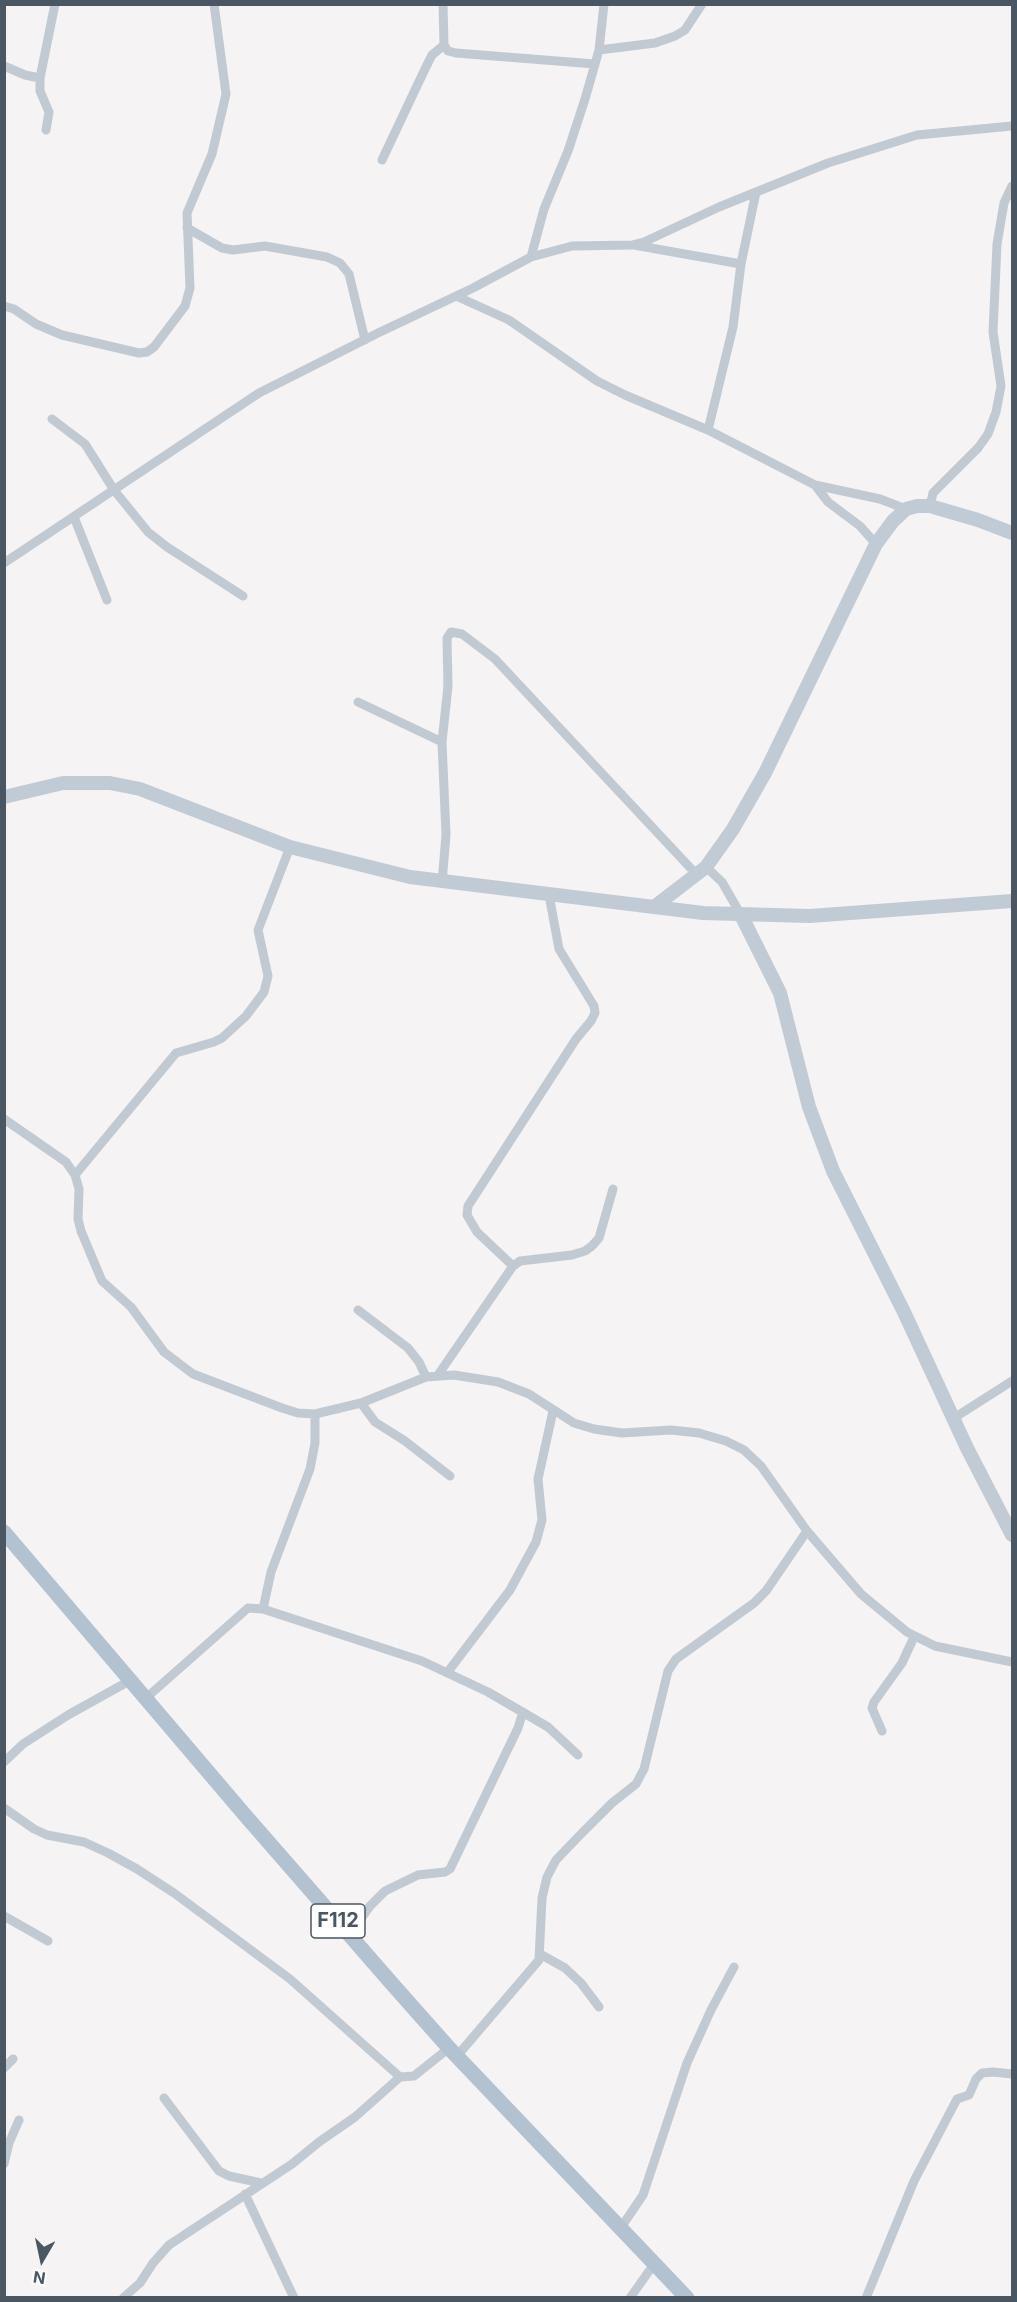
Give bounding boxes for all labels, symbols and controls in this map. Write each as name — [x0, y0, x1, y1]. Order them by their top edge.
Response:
road number: F112 — [311, 1904, 365, 1938]
north arrow — [12, 2230, 72, 2290]
text: N — [32, 2267, 47, 2289]

